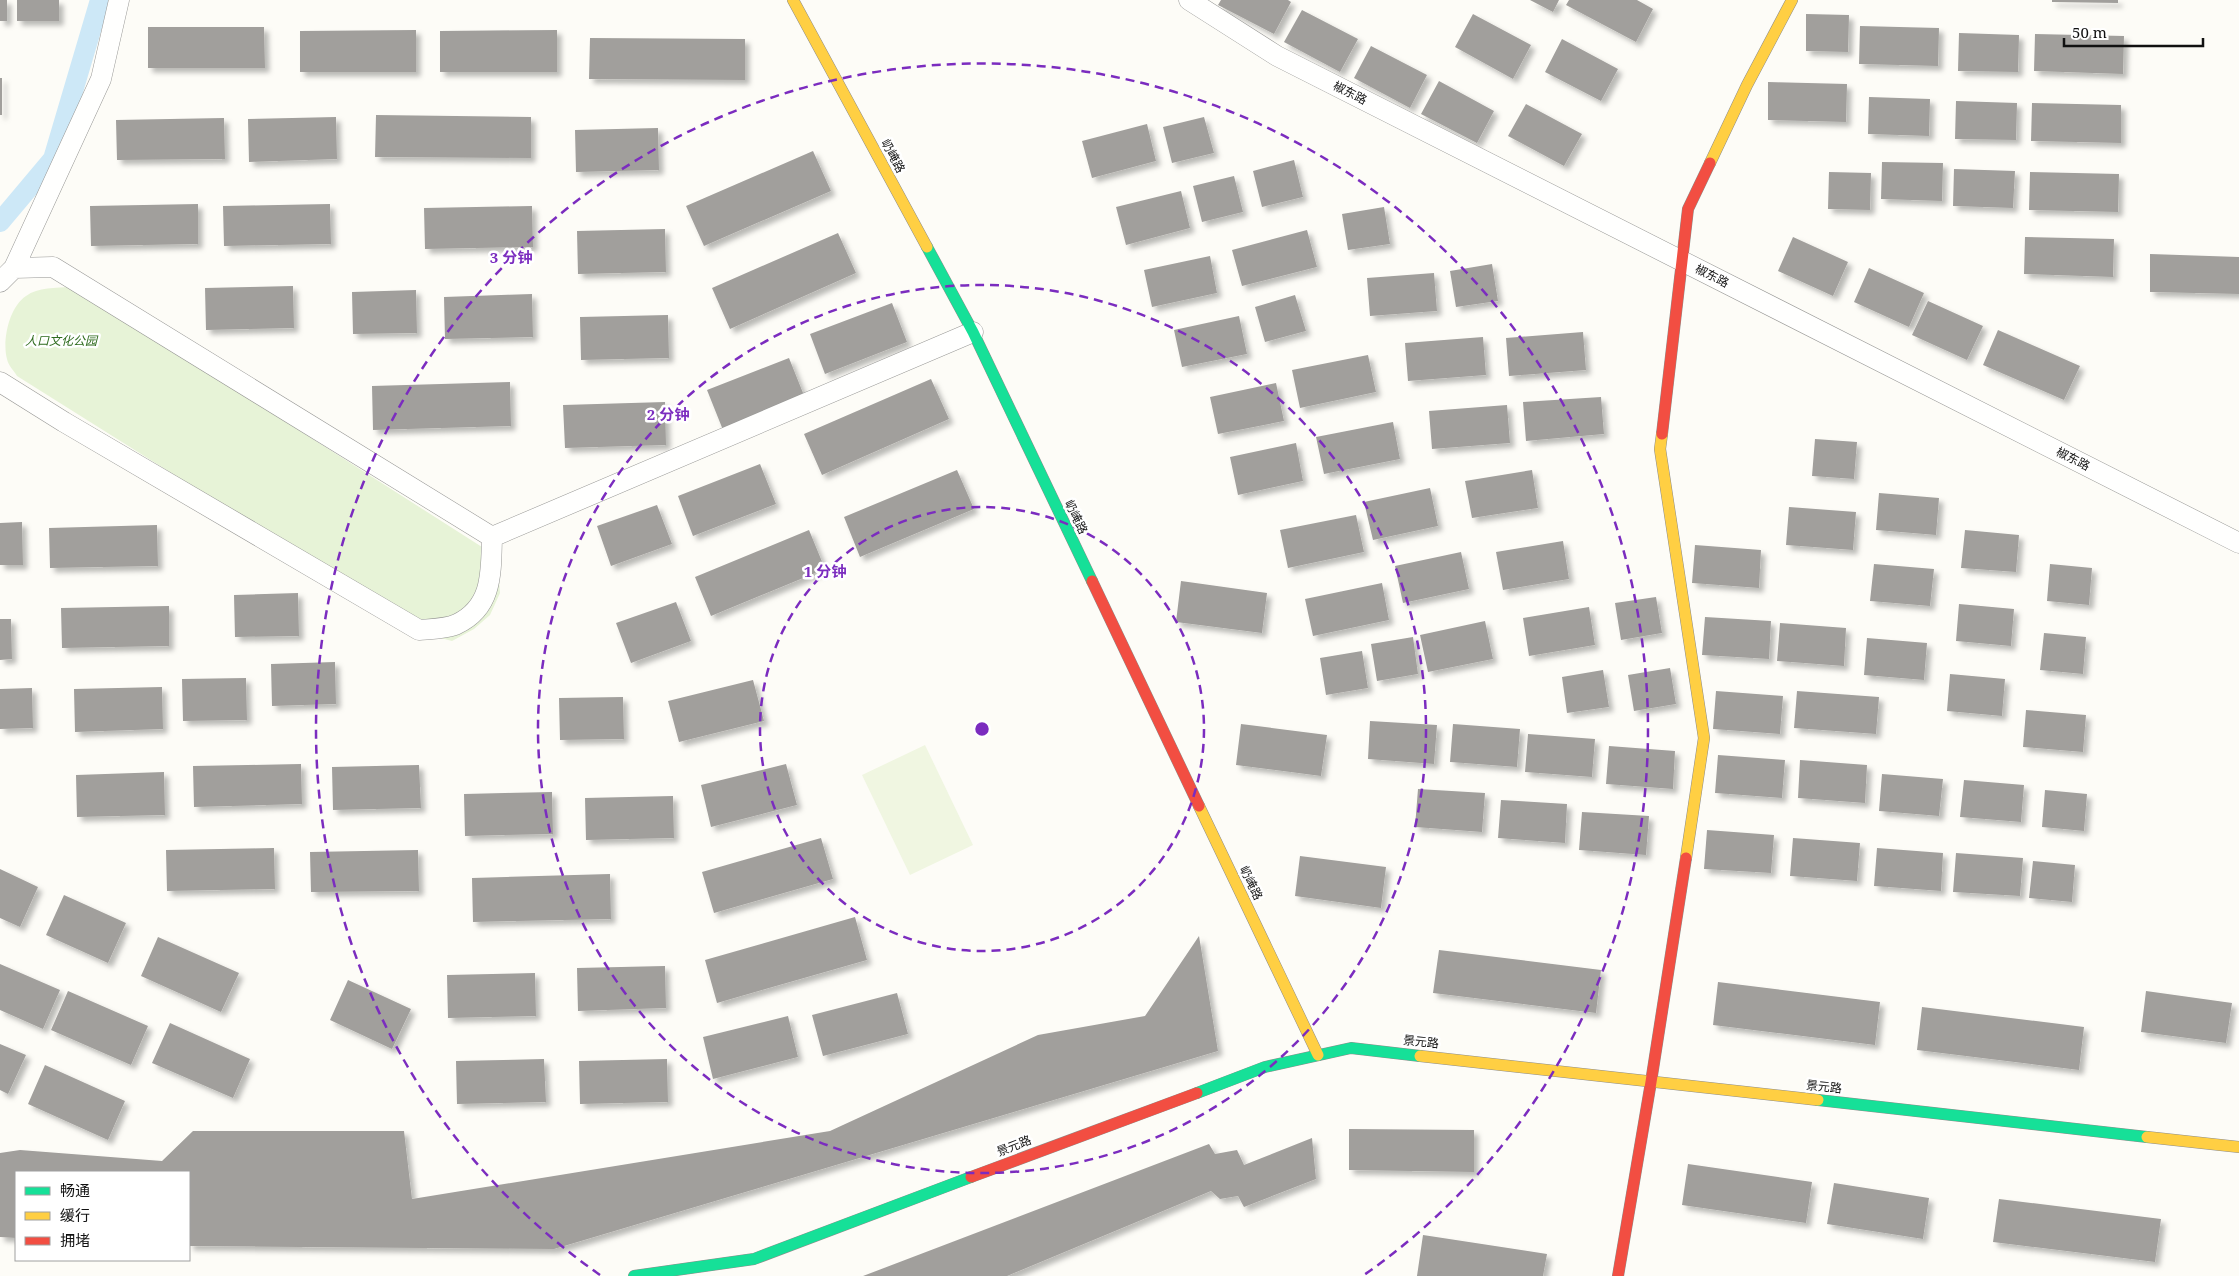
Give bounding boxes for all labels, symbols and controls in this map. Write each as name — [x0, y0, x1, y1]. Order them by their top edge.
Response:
scale bar — [2064, 15, 2203, 47]
text: 50 m — [2072, 22, 2107, 42]
street label: 椒东路 — [1330, 77, 1370, 108]
street label: 屷崦路 — [877, 136, 909, 176]
text: 3 分钟 — [490, 247, 532, 267]
street label: 椒东路 — [1692, 260, 1732, 291]
park label: 人口文化公园 — [25, 332, 99, 349]
text: 2 分钟 — [647, 404, 689, 424]
street label: 椒东路 — [2053, 443, 2093, 474]
street label: 屷崦路 — [1061, 497, 1092, 537]
text: 1 分钟 — [804, 561, 846, 581]
centre of rings — [973, 720, 991, 738]
street label: 屷崦路 — [1236, 863, 1267, 903]
street label: 景元路 — [1402, 1031, 1440, 1052]
street label: 景元路 — [1805, 1076, 1843, 1097]
street label: 景元路 — [994, 1131, 1034, 1160]
legend — [15, 1171, 190, 1261]
text: 畅通 — [60, 1180, 90, 1200]
text: 缓行 — [60, 1205, 90, 1225]
text: 拥堵 — [60, 1230, 90, 1250]

